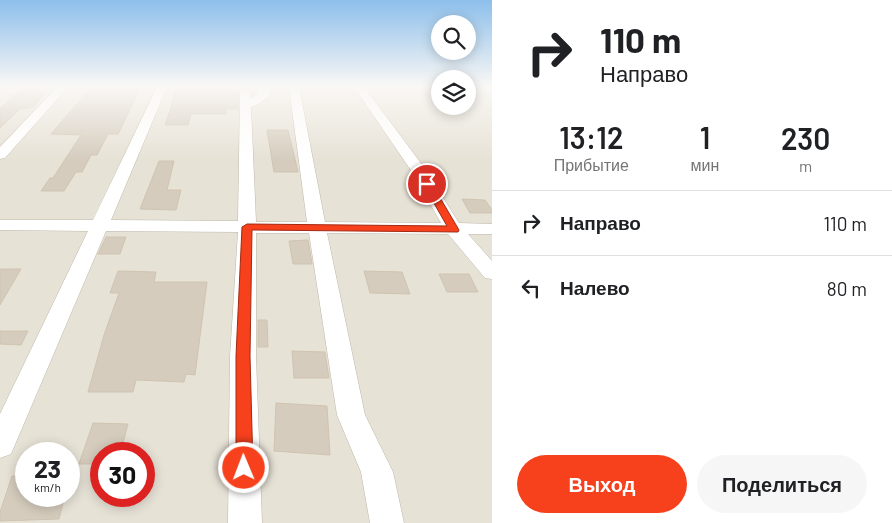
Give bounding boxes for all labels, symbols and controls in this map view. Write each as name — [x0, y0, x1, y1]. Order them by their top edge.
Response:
map controls — [431, 15, 476, 115]
button: search — [431, 15, 476, 60]
text: 110 m — [600, 18, 681, 60]
icon: right — [517, 20, 582, 85]
text: Направо — [600, 60, 688, 86]
button: layers — [431, 70, 476, 115]
text: 13:12 — [559, 119, 623, 155]
text: 1 — [700, 119, 710, 155]
text: 230 — [781, 120, 830, 156]
text: Прибытие — [554, 155, 629, 174]
text: мин — [691, 155, 719, 174]
text: m — [799, 156, 812, 175]
pin — [406, 163, 448, 205]
icon: arrive — [413, 170, 441, 198]
icon: right — [517, 209, 545, 237]
text: Направо — [560, 211, 641, 234]
text: 110 m — [823, 212, 867, 235]
icon: left — [517, 274, 545, 302]
text: Налево — [560, 276, 630, 299]
text: 80 m — [827, 277, 867, 300]
position arrow — [217, 441, 269, 493]
speed limit sign: 30 — [90, 442, 155, 507]
text: 23 — [34, 453, 61, 483]
button: Выход — [517, 455, 687, 513]
button: Поделиться — [697, 455, 867, 513]
text: km/h — [34, 480, 61, 494]

